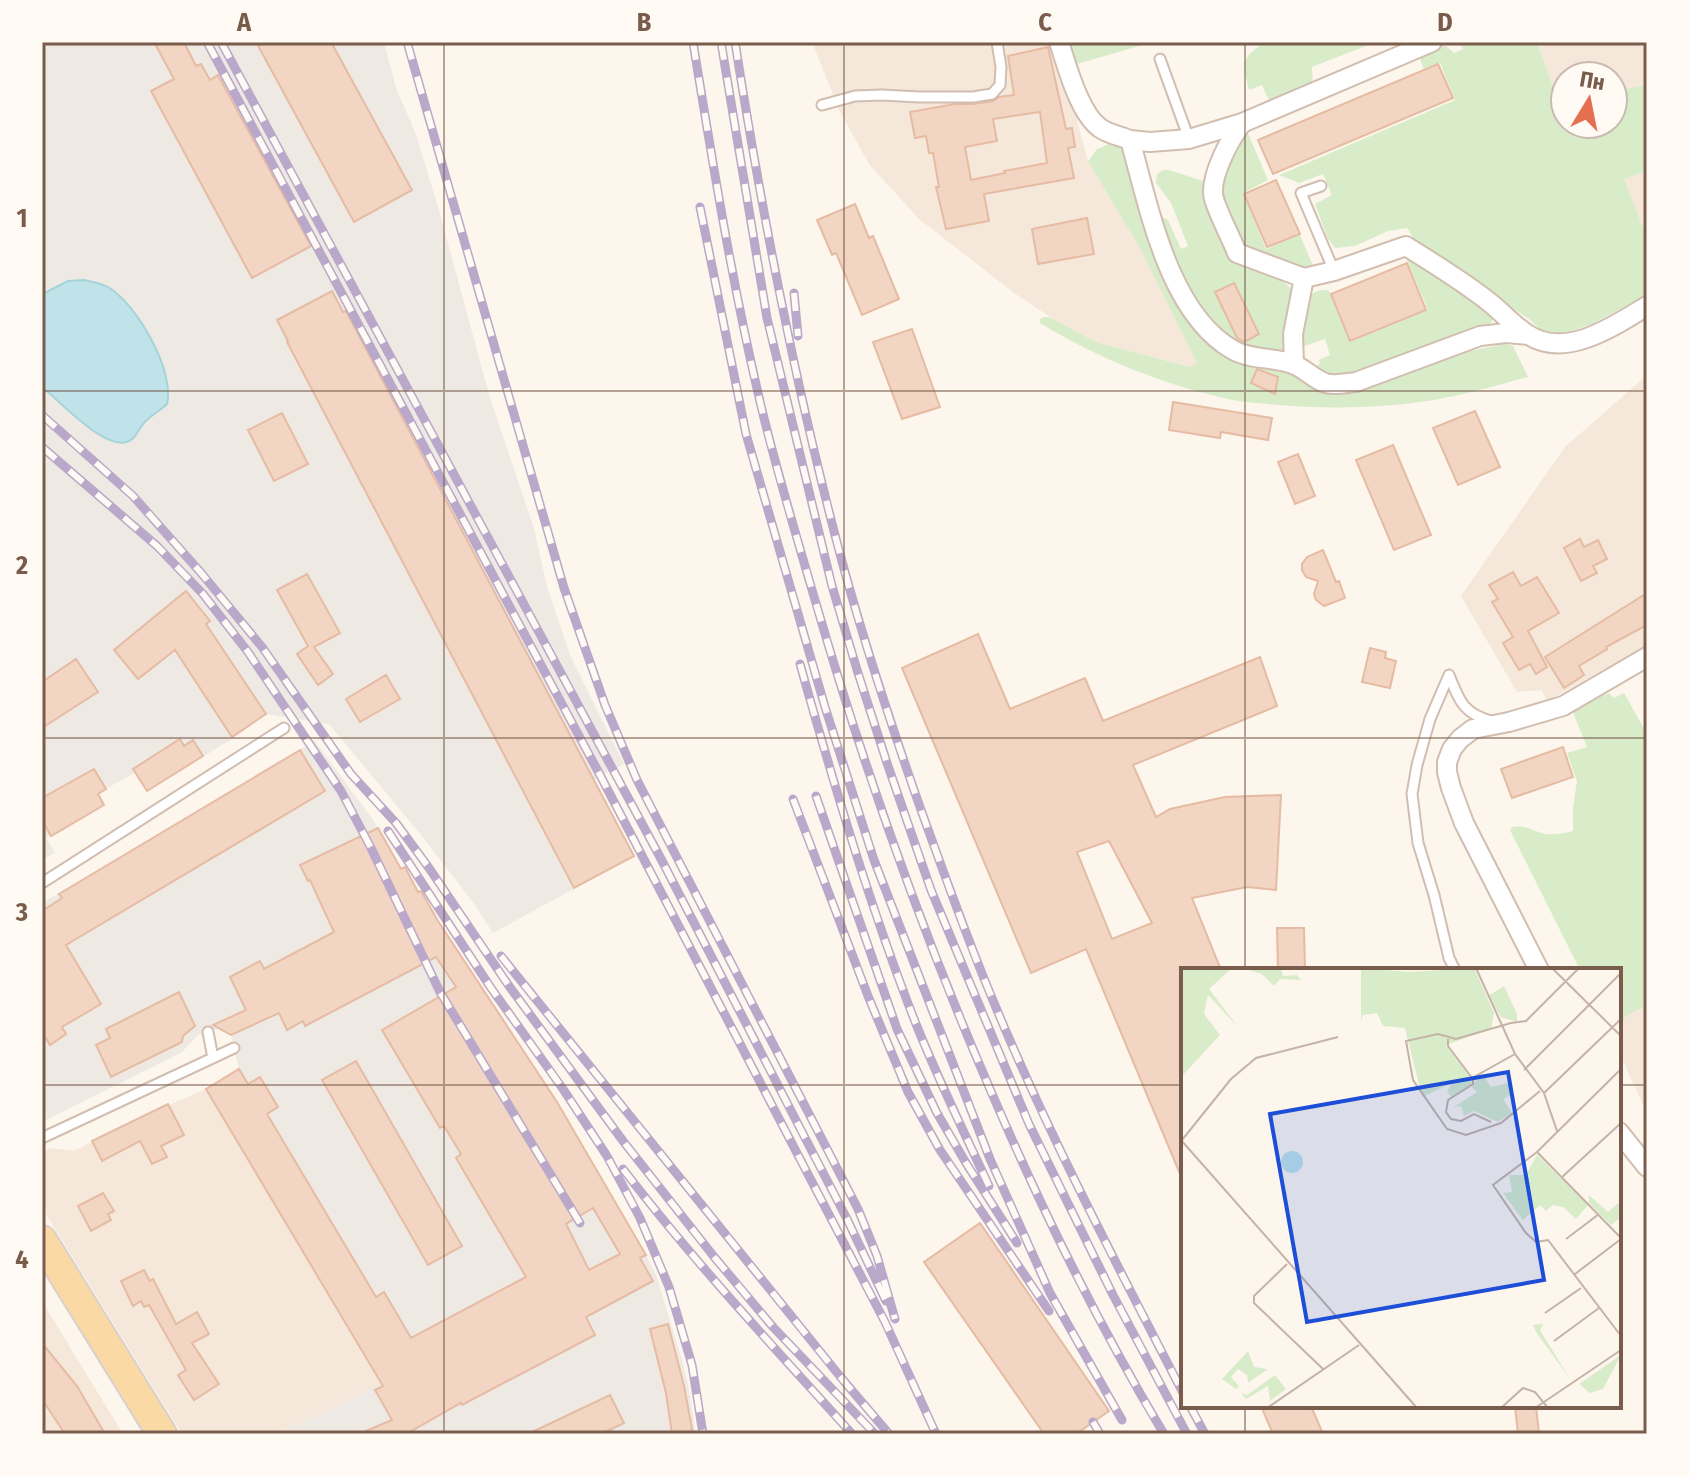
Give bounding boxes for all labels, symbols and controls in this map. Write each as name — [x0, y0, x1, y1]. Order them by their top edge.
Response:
text: A — [236, 7, 252, 38]
text: B — [637, 7, 652, 38]
text: C — [1038, 7, 1052, 38]
text: D — [1437, 7, 1453, 38]
north arrow — [1549, 60, 1629, 140]
text: Пн — [1578, 65, 1607, 96]
text: 1 — [17, 203, 28, 234]
text: 2 — [15, 550, 28, 581]
text: 3 — [15, 897, 28, 928]
inset map — [1181, 968, 1621, 1408]
text: 4 — [15, 1244, 29, 1275]

